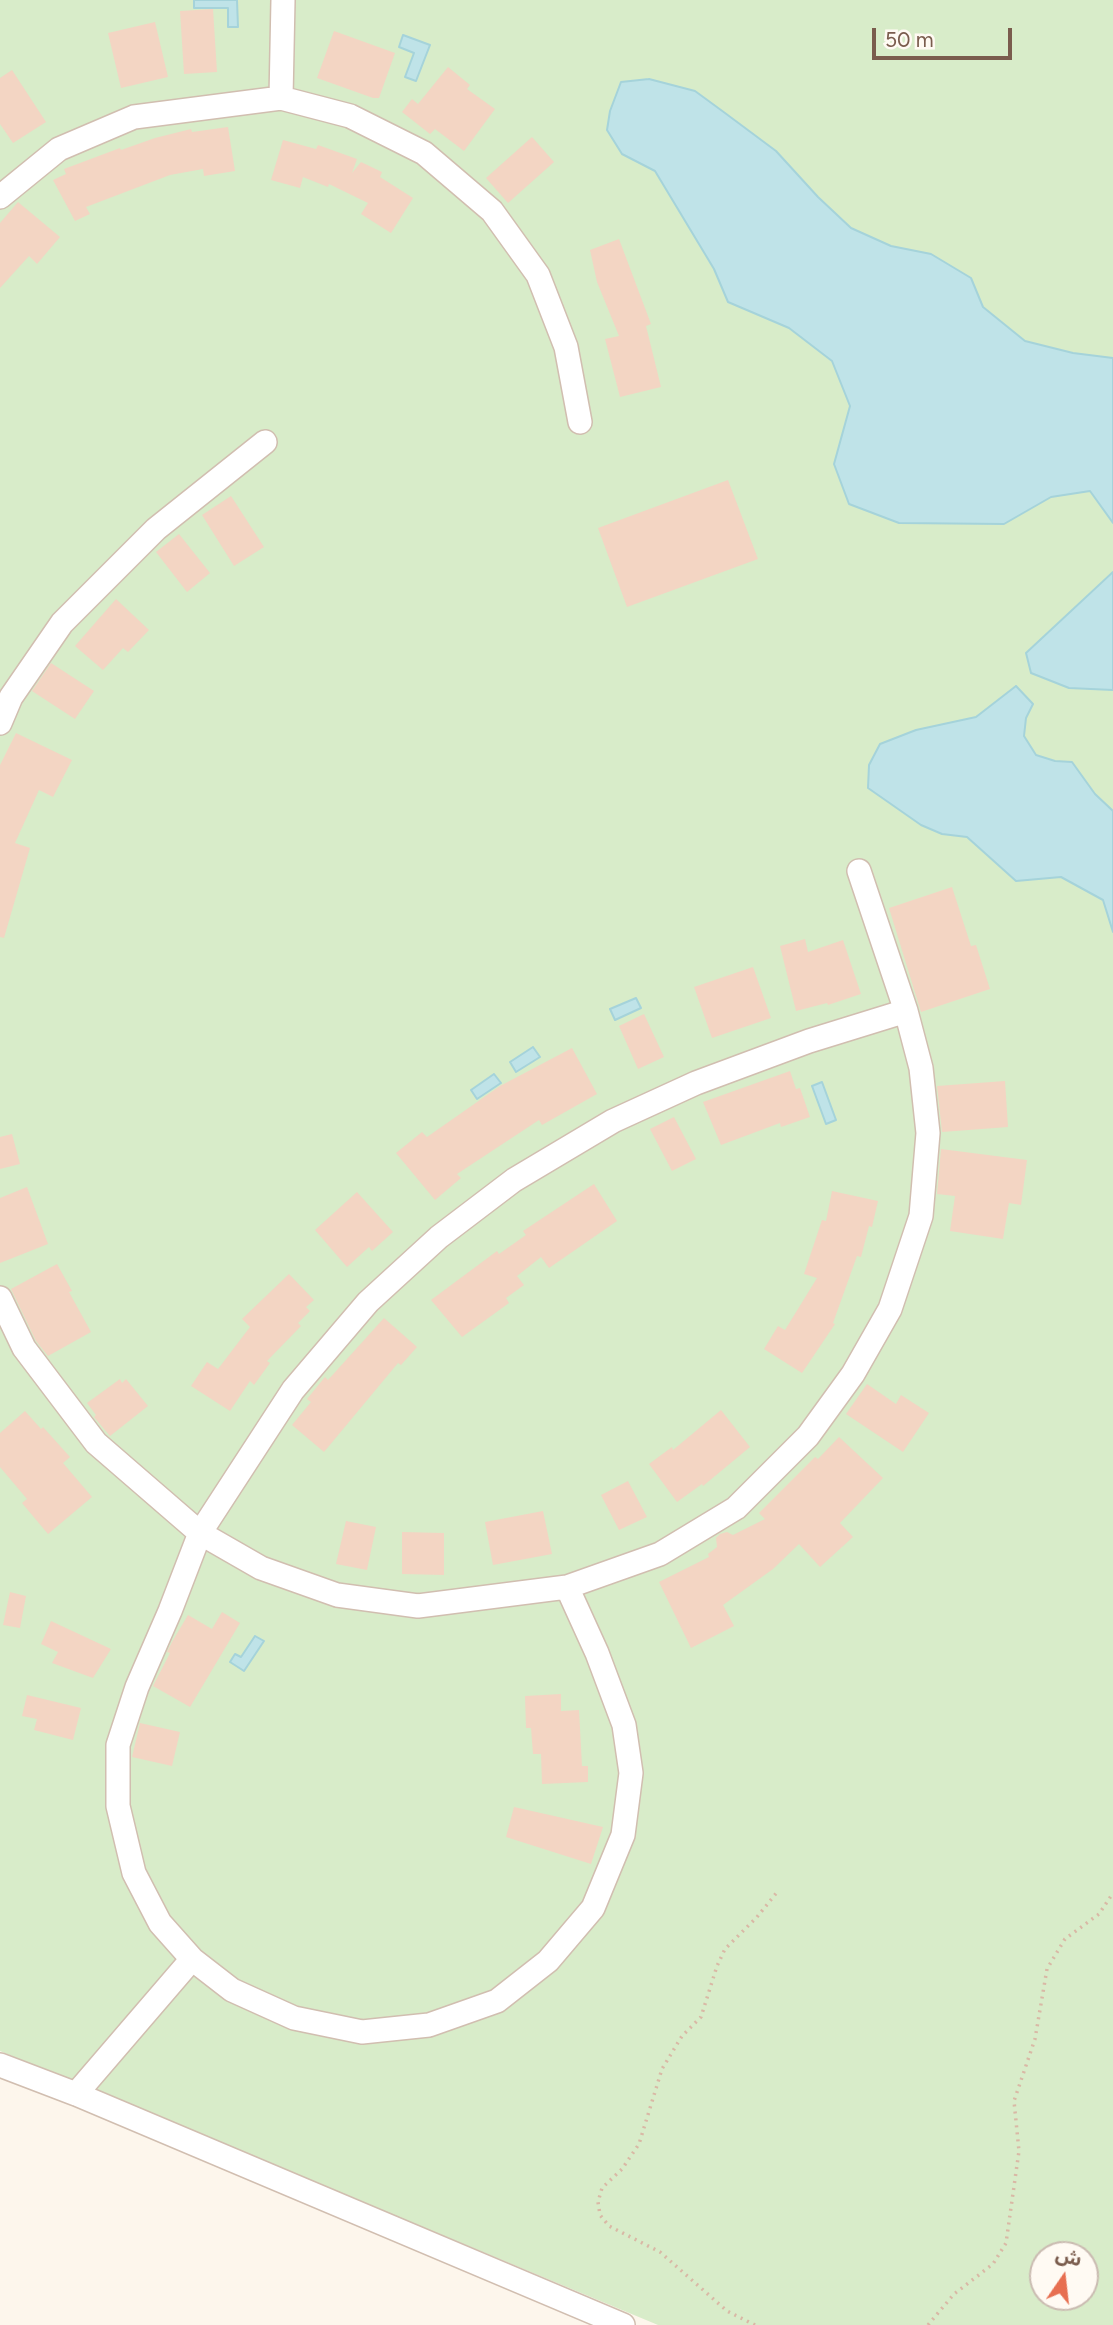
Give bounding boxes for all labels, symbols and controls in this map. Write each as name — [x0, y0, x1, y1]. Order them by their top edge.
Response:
scale bar — [875, 14, 1015, 58]
text: 50 m — [885, 27, 934, 52]
north arrow — [1029, 2241, 1099, 2311]
text: ش — [1053, 2243, 1084, 2271]

